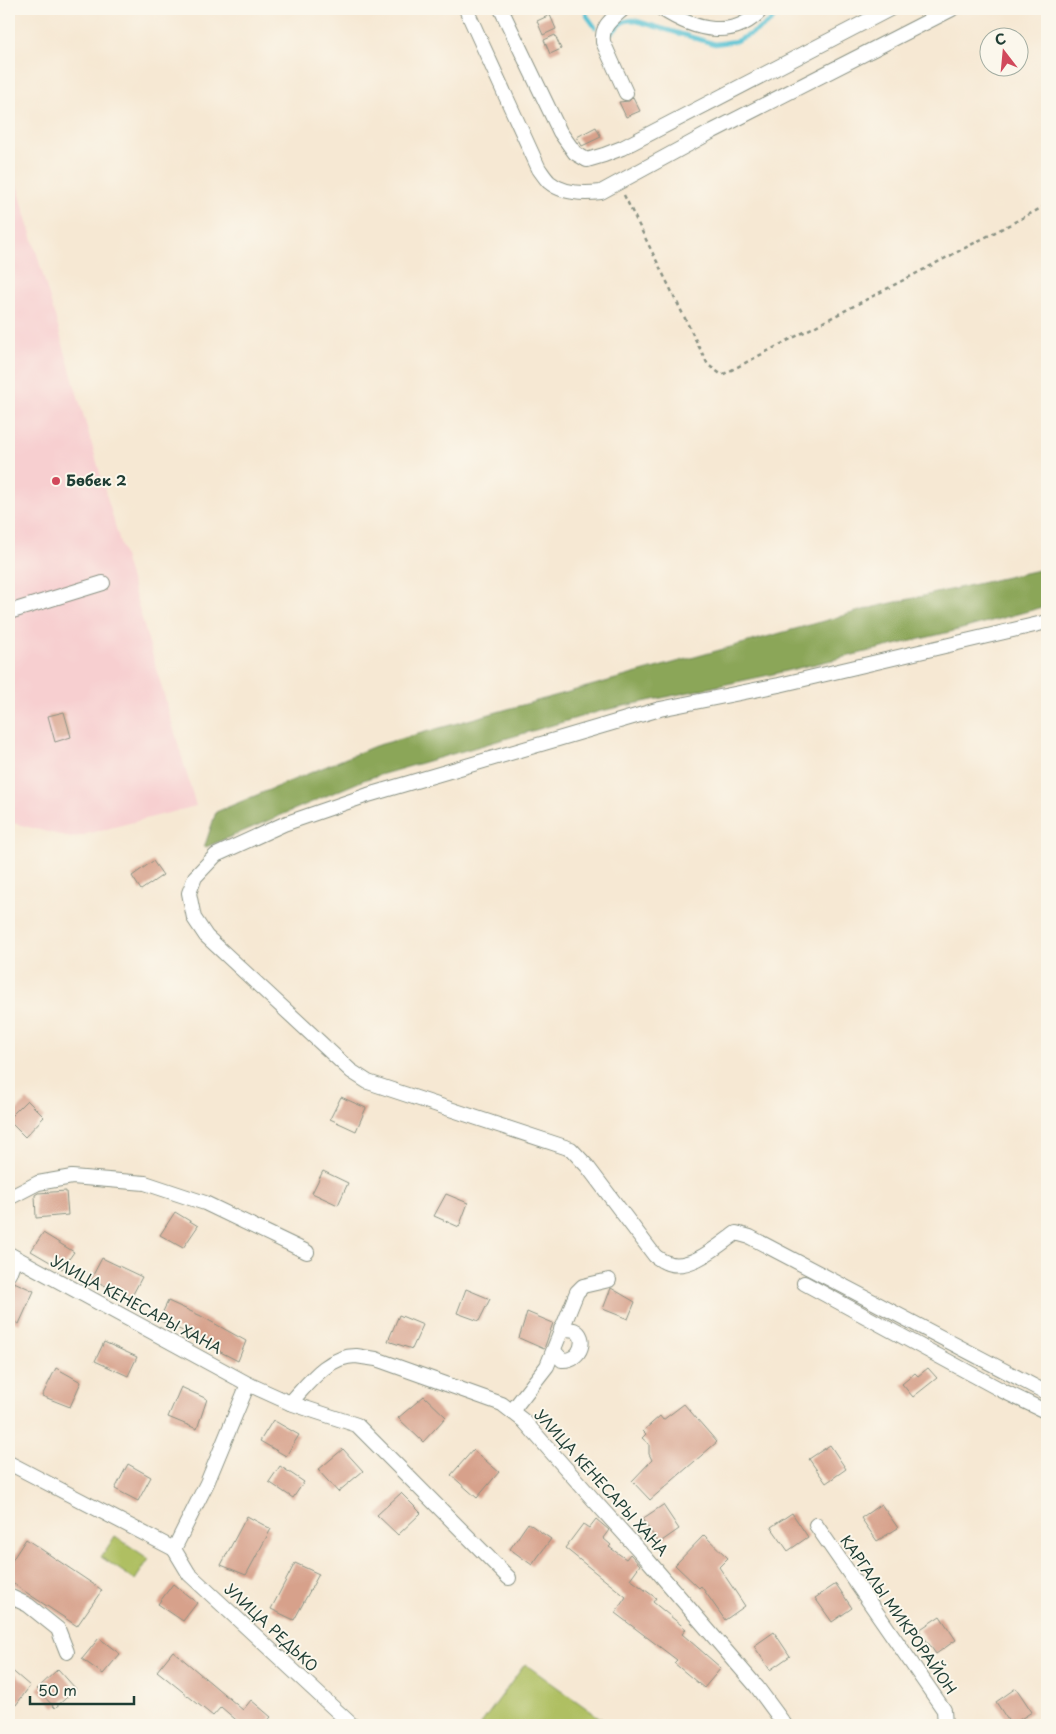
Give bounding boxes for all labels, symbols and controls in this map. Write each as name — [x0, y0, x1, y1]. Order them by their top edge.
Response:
text: С — [992, 27, 1008, 51]
north arrow — [978, 28, 1028, 78]
place label: Бөбек 2 — [66, 468, 127, 491]
marker: Бөбек 2 — [50, 475, 62, 487]
street label: УЛИЦА КЕНЕСАРЫ ХАНА — [47, 1249, 226, 1359]
street label: УЛИЦА КЕНЕСАРЫ ХАНА — [530, 1403, 675, 1561]
street label: КАРГАЛЫ МИКРОРАЙОН — [835, 1530, 963, 1698]
street label: УЛИЦА РЕДЬКО — [220, 1577, 324, 1677]
scale bar — [30, 1674, 134, 1706]
text: 50 m — [38, 1678, 77, 1701]

